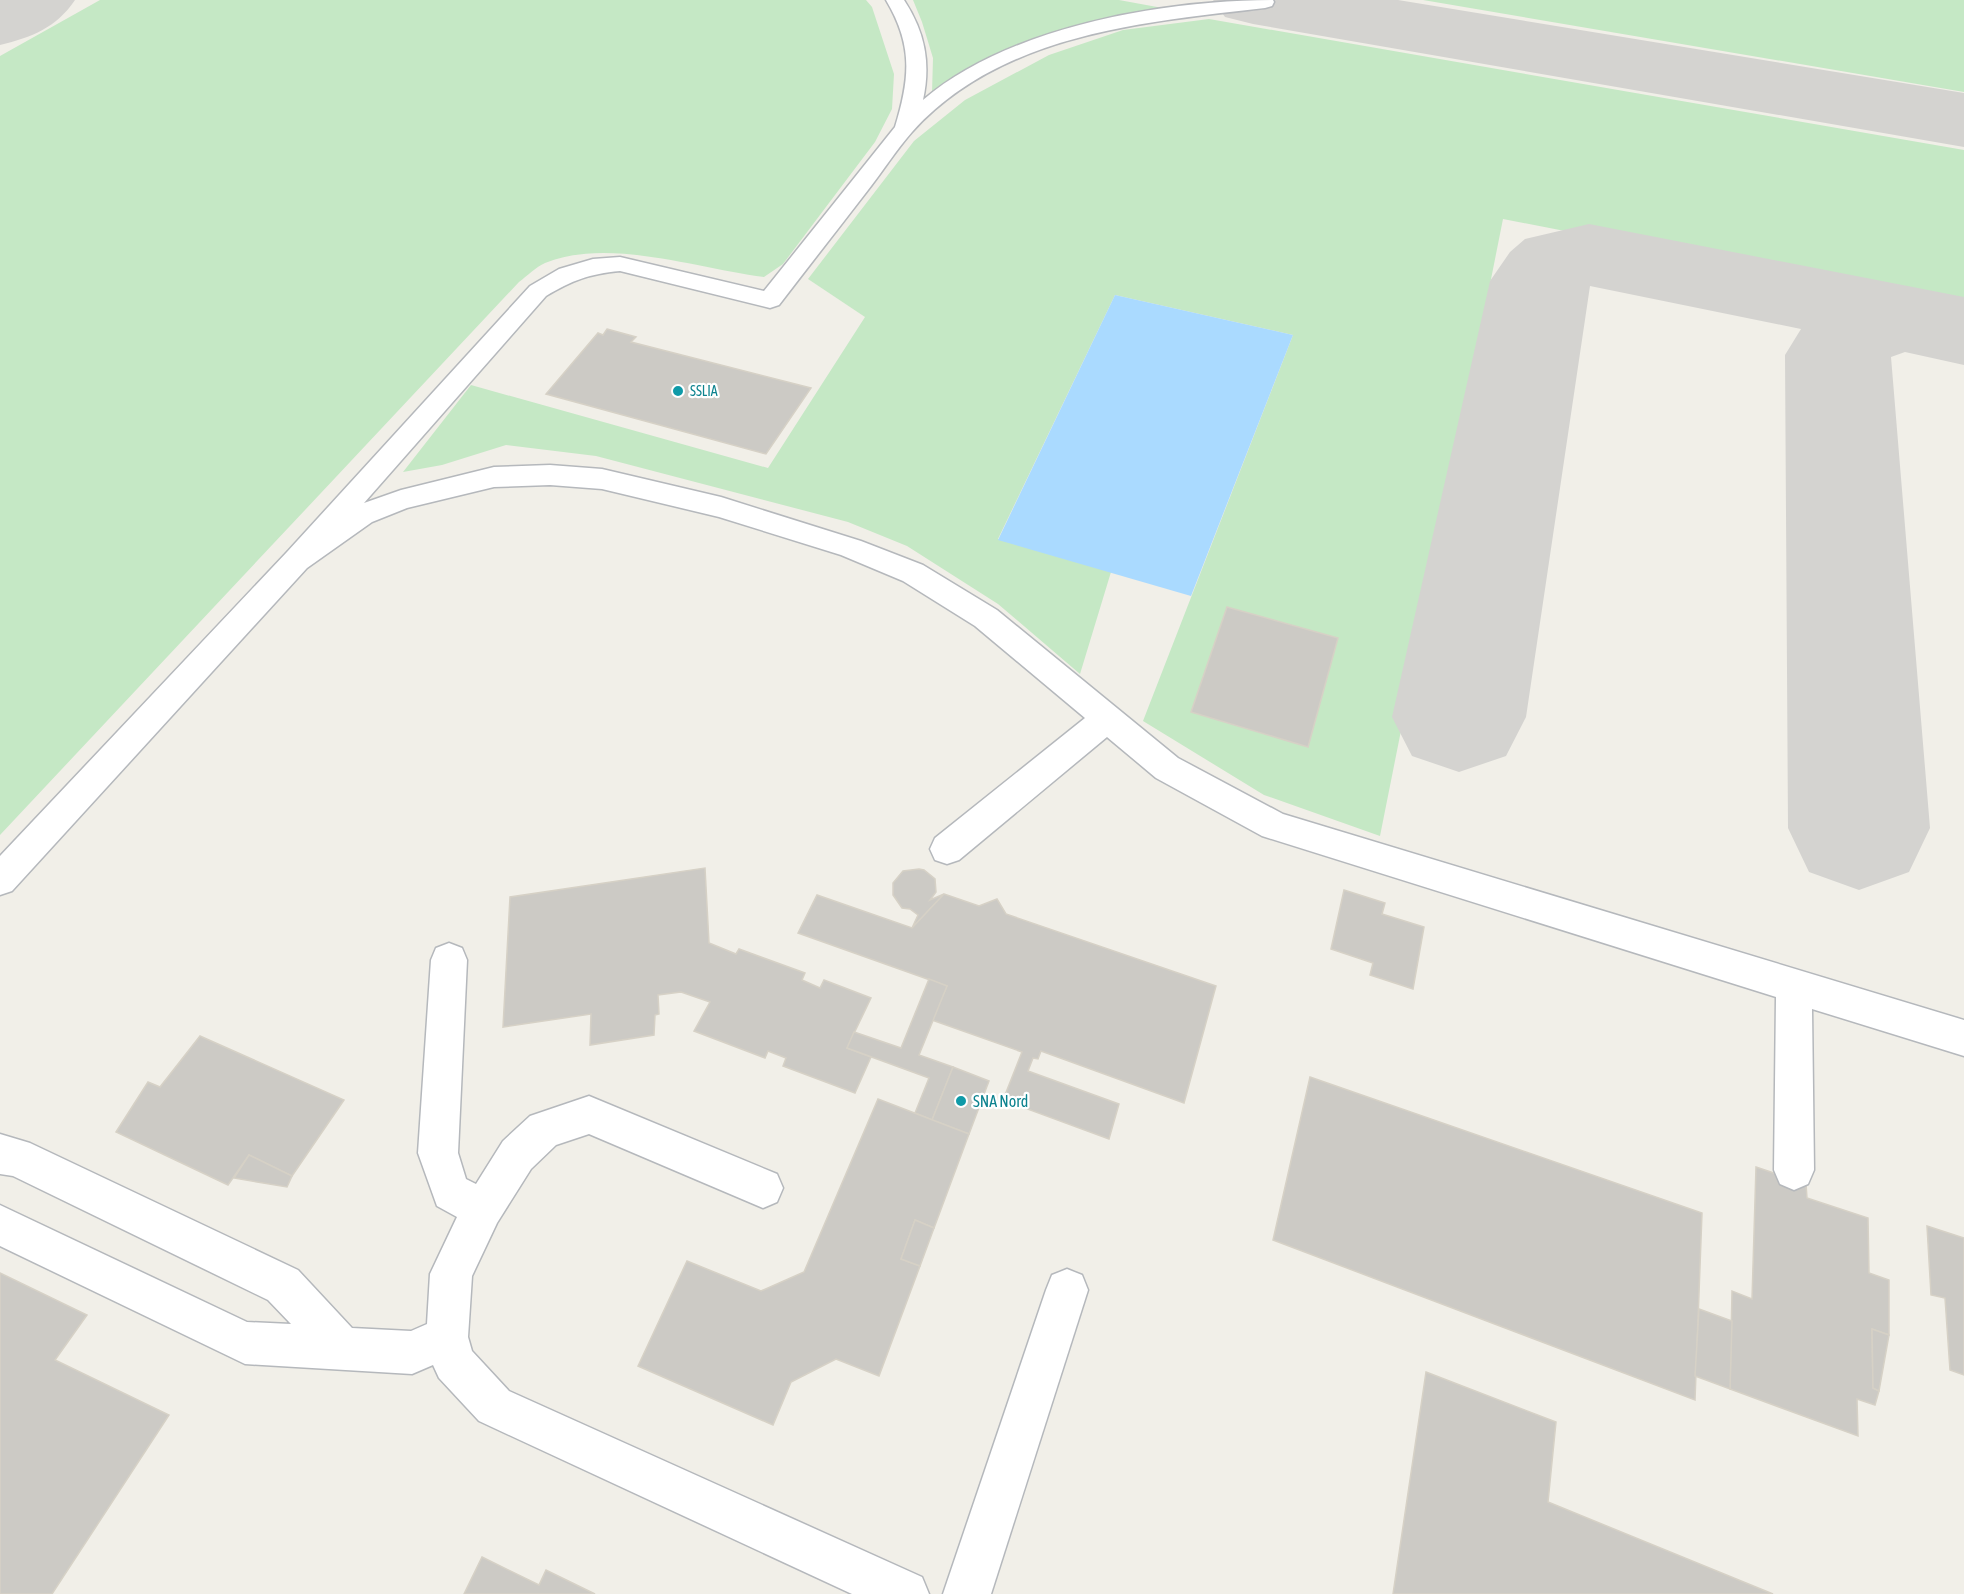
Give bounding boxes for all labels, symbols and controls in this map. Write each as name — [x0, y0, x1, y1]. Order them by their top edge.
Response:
place label: SSLIA — [690, 383, 718, 399]
marker: SSLIA — [671, 384, 685, 398]
place label: SNA Nord — [973, 1092, 1028, 1110]
marker: SNA Nord — [954, 1094, 968, 1108]

